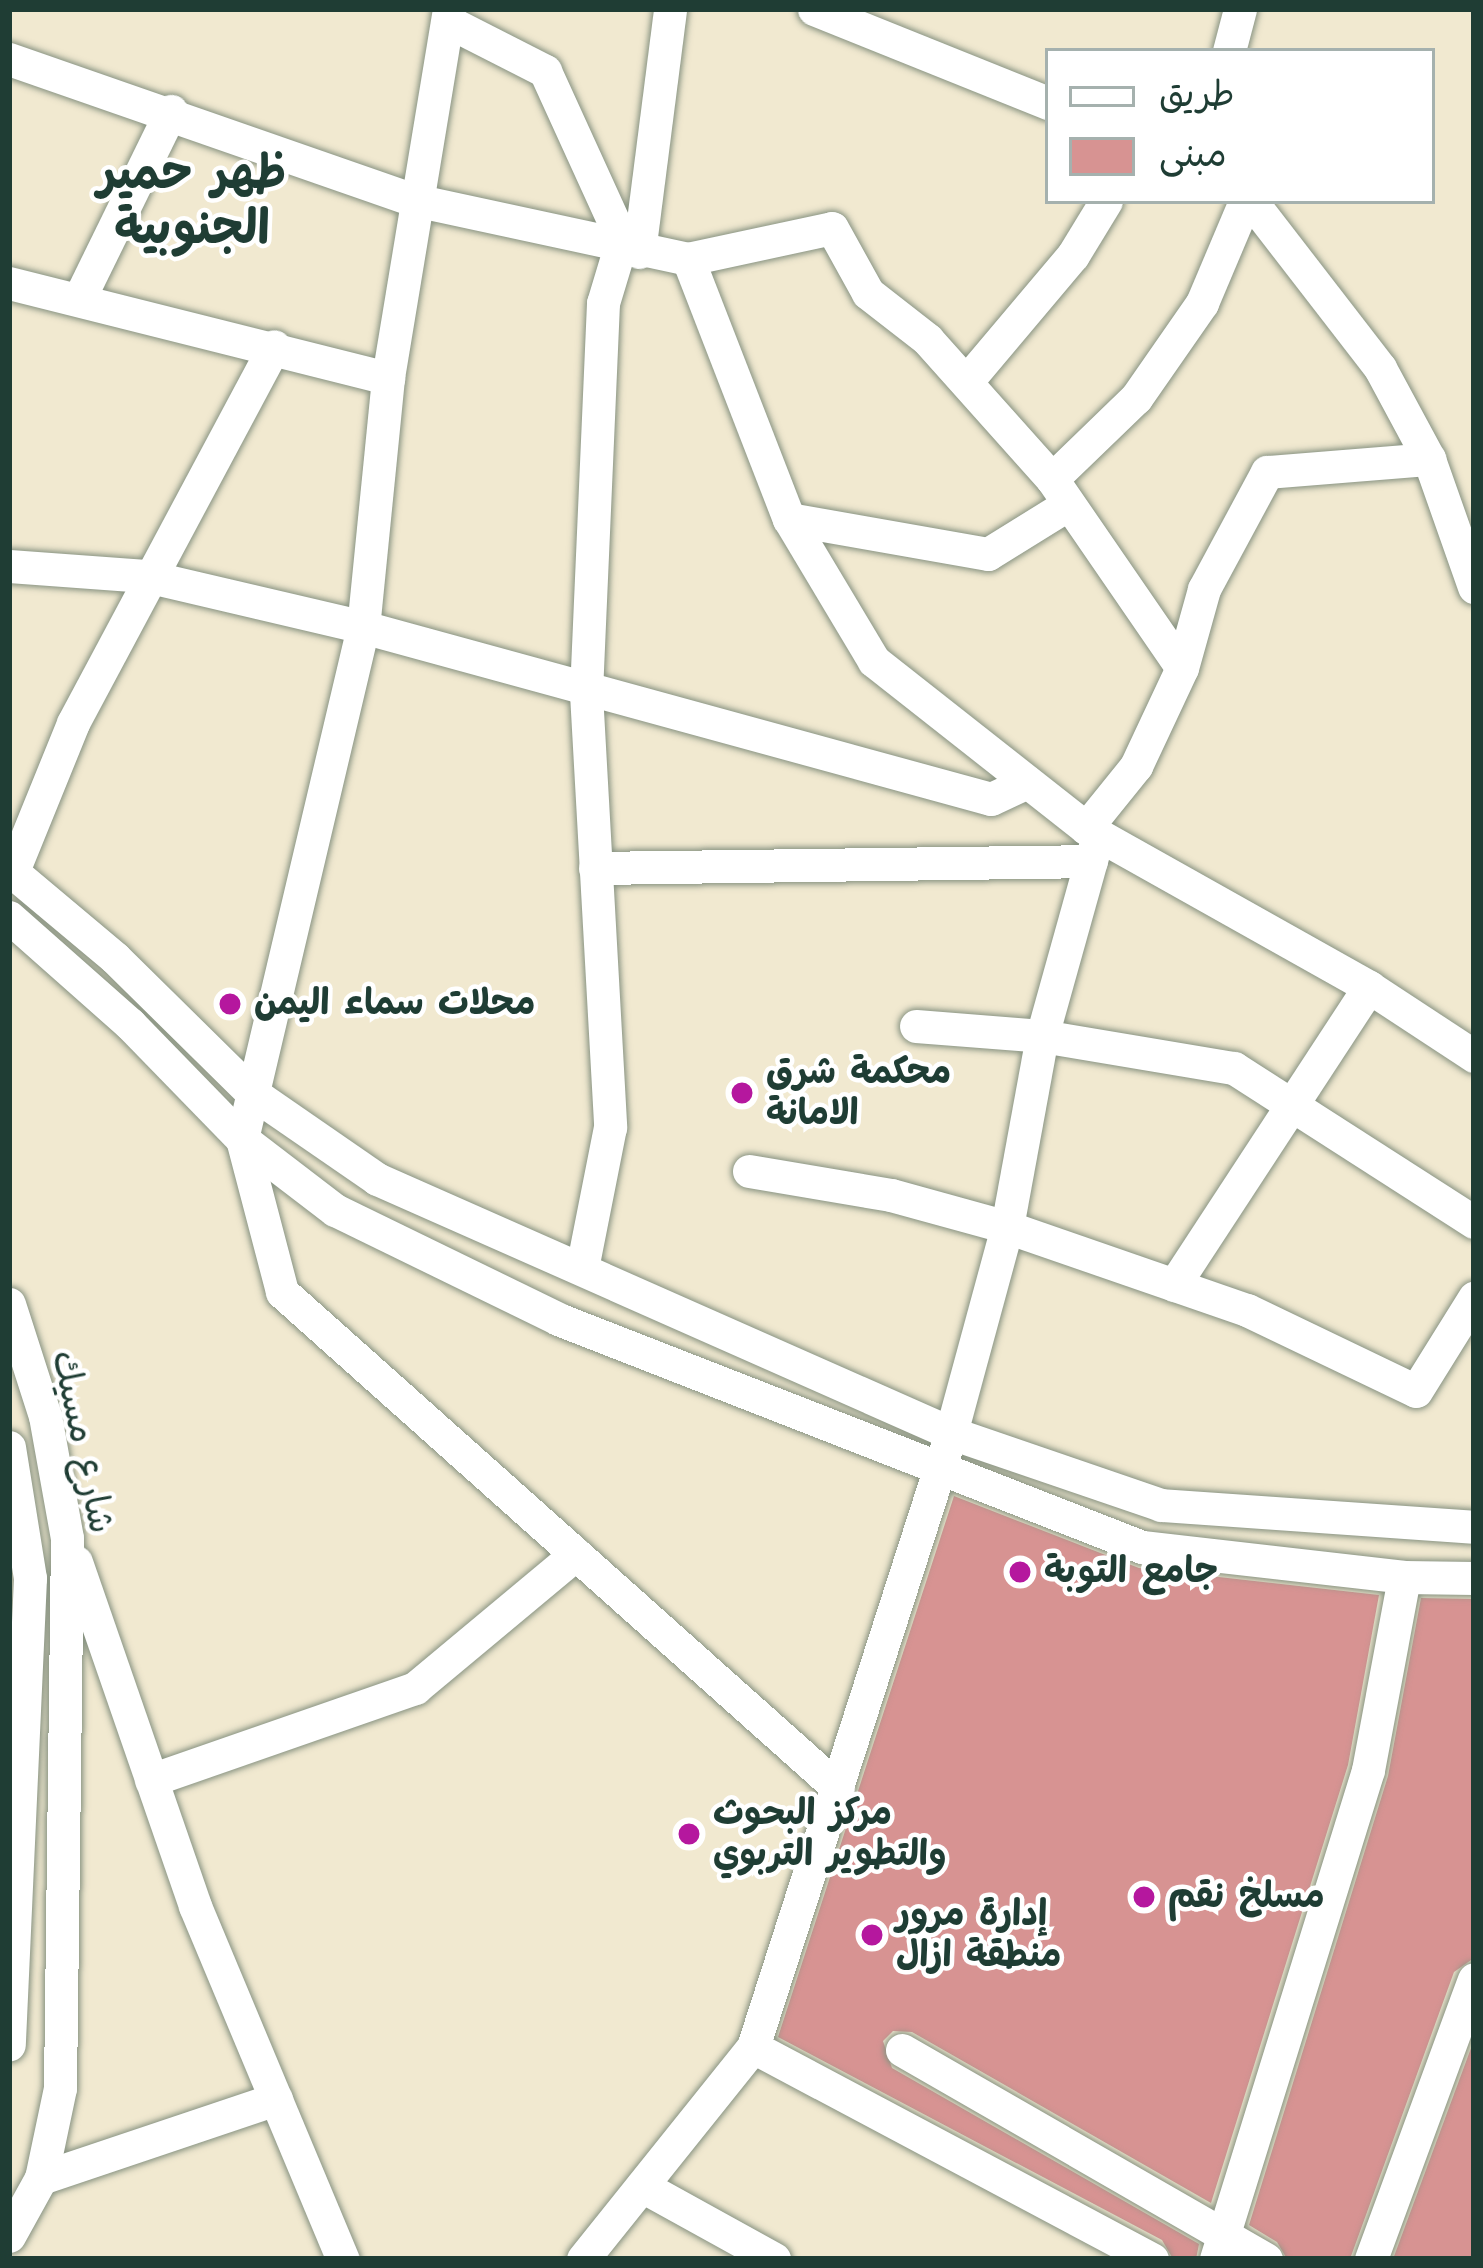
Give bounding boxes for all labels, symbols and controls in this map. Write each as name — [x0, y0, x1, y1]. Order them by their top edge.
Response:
legend — [1045, 48, 1435, 204]
text: طريق — [1159, 70, 1235, 121]
text: مبنى — [1159, 130, 1227, 181]
district label: ظهر حمير الجنوبية — [98, 145, 286, 258]
place label: محلات سماء اليمن — [254, 982, 535, 1026]
marker: محلات سماء اليمن — [217, 991, 243, 1017]
place label: محكمة شرق الامانة — [766, 1050, 951, 1135]
marker: محكمة شرق الامانة — [729, 1080, 755, 1106]
street label: شارع مسيك — [42, 1347, 122, 1537]
place label: جامع التوبة — [1044, 1550, 1218, 1594]
marker: جامع التوبة — [1007, 1559, 1033, 1585]
place label: مركز البحوث والتطوير التربوي — [713, 1791, 947, 1876]
marker: مركز البحوث والتطوير التربوي — [676, 1821, 702, 1847]
place label: مسلخ نقم — [1168, 1875, 1325, 1919]
marker: مسلخ نقم — [1131, 1884, 1157, 1910]
place label: إدارة مرور منطقة ازال — [896, 1892, 1061, 1977]
marker: إدارة مرور منطقة ازال — [859, 1922, 885, 1948]

